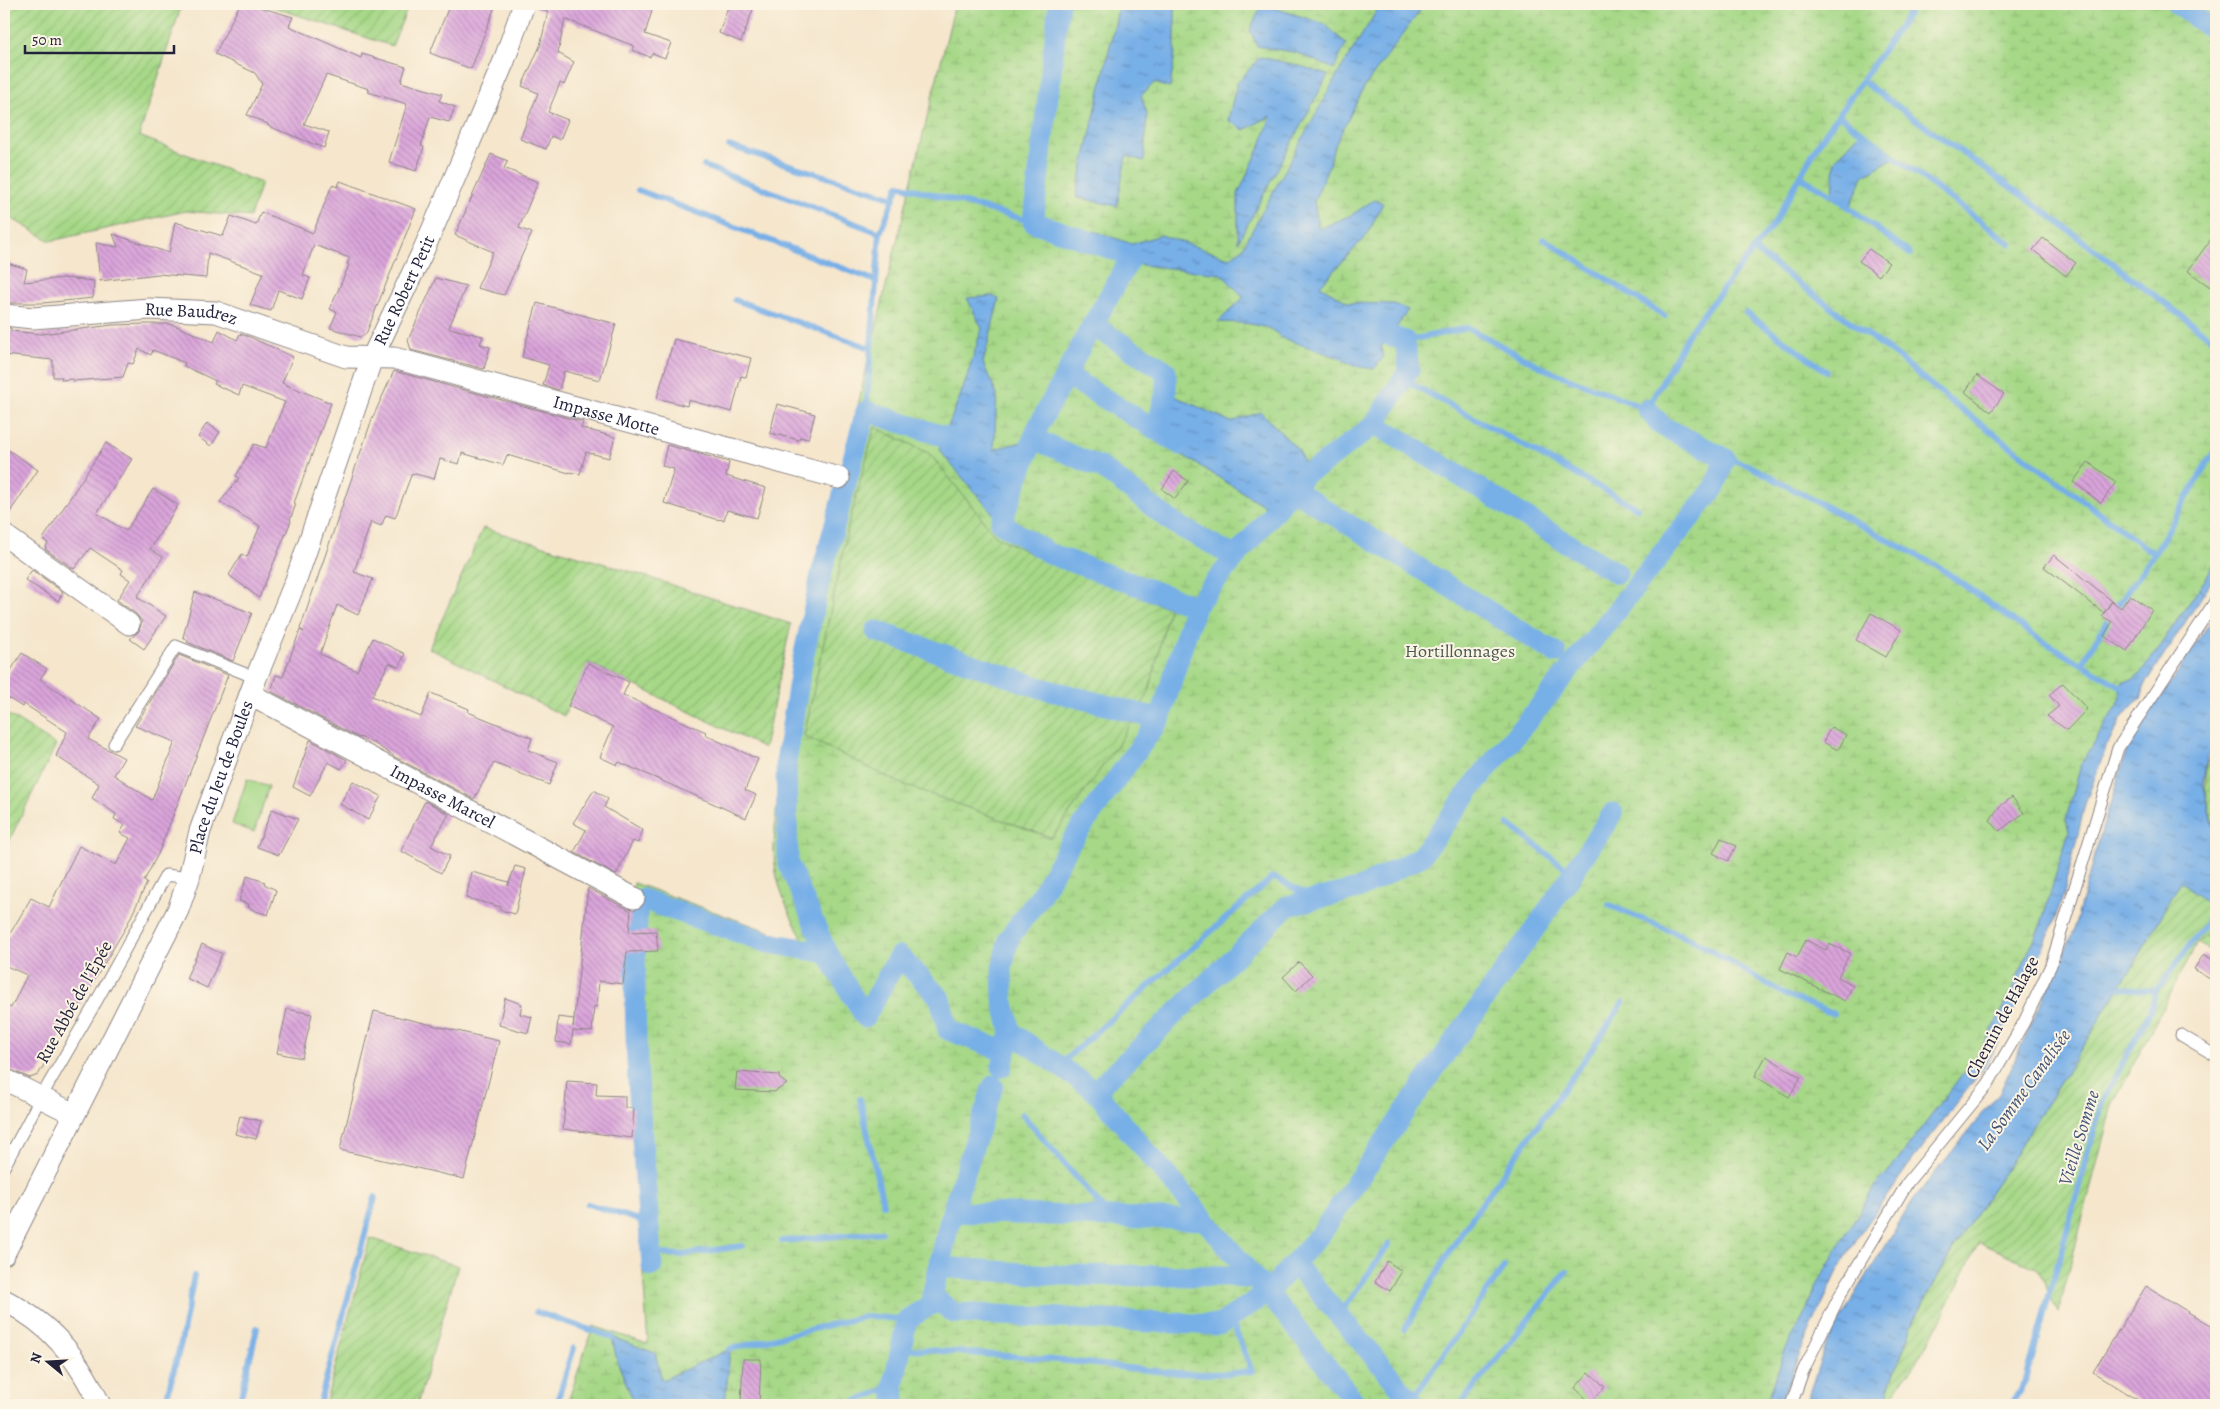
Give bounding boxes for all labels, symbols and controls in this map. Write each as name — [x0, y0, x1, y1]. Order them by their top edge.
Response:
scale bar — [25, 22, 174, 54]
text: 50 m — [32, 30, 62, 50]
street label: Rue Robert Petit — [368, 232, 440, 349]
street label: Rue Baudrez — [144, 297, 241, 331]
street label: Impasse Motte — [550, 389, 662, 441]
park label: Hortillonnages — [1405, 639, 1515, 663]
street label: Place du Jeu de Boules — [183, 697, 259, 857]
street label: Impasse Marcel — [386, 759, 500, 834]
street label: Rue Abbé de l'Épée — [30, 936, 118, 1068]
street label: Chemin de Halage — [1960, 952, 2044, 1082]
water label: La Somme Canalisée — [1971, 1024, 2077, 1156]
water label: Vieille Somme — [2052, 1087, 2106, 1189]
north arrow — [22, 1336, 72, 1386]
text: N — [26, 1350, 47, 1366]

